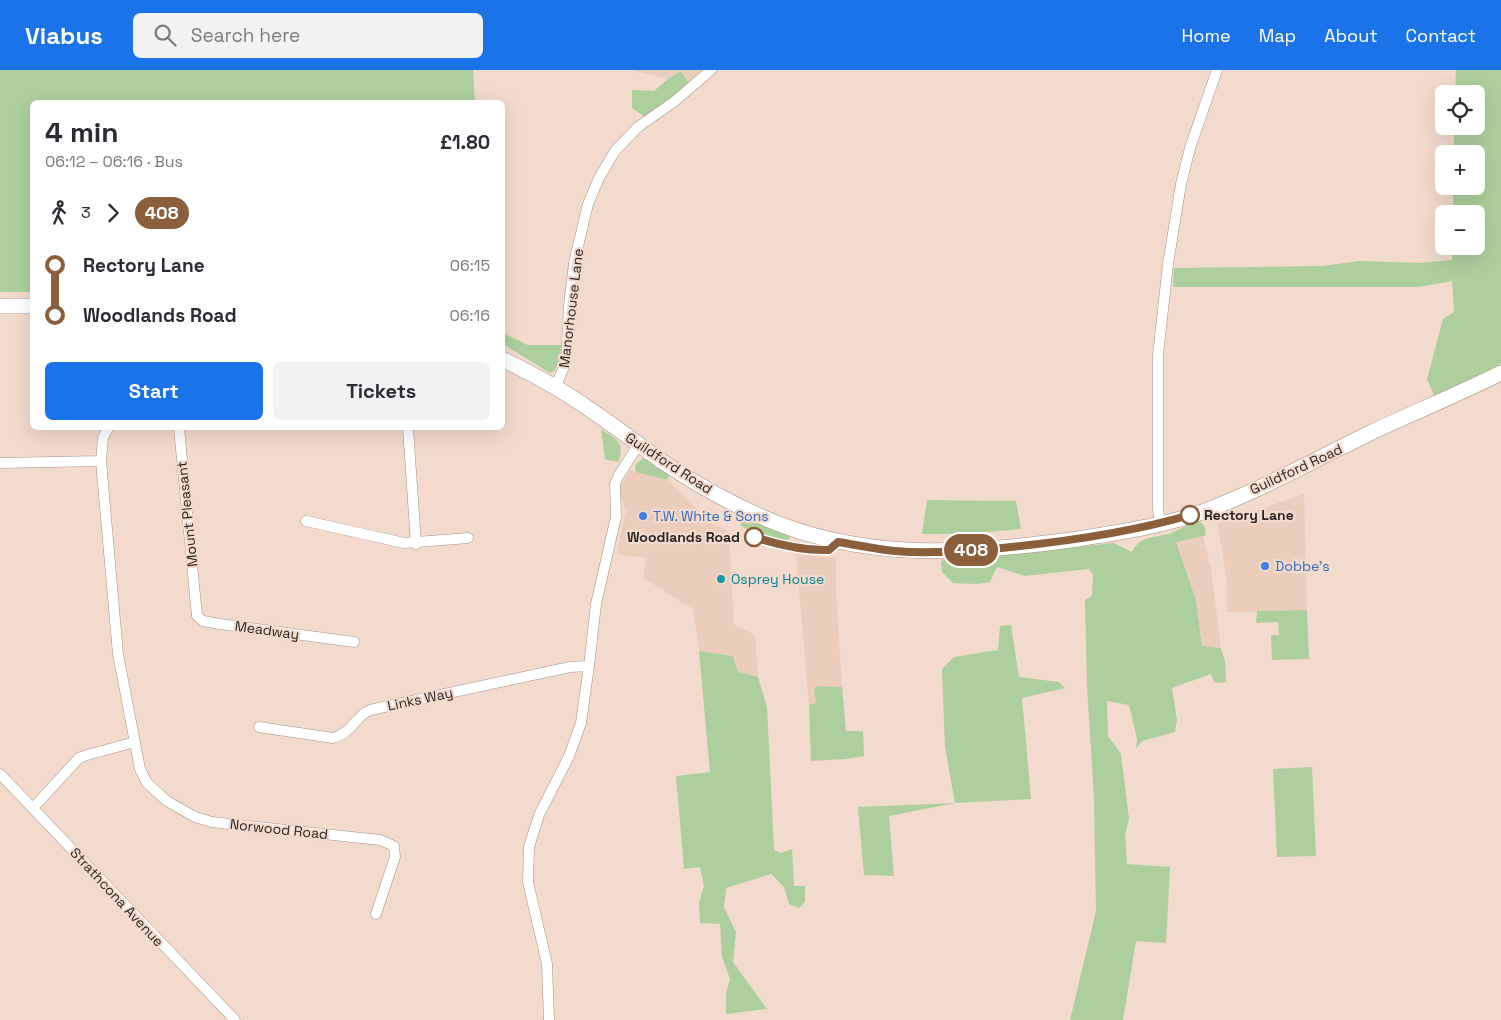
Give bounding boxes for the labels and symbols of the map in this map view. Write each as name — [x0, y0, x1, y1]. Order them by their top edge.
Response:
street label: Manorhouse Lane — [555, 247, 587, 369]
street label: Guildford Road — [622, 428, 716, 498]
street label: Guildford Road — [1247, 440, 1345, 498]
street label: Mount Pleasant — [173, 460, 201, 568]
marker: Rectory Lane — [1180, 505, 1200, 525]
place label: Rectory Lane — [1204, 506, 1294, 524]
place label: T.W. White & Sons — [653, 507, 769, 525]
marker: T.W. White & Sons — [637, 510, 649, 522]
marker: Woodlands Road — [744, 527, 764, 547]
place label: Woodlands Road — [627, 528, 740, 546]
line badge: 408 — [942, 534, 1000, 566]
place label: Dobbe's — [1275, 557, 1330, 575]
marker: Dobbe's — [1259, 560, 1271, 572]
place label: Osprey House — [731, 570, 824, 588]
marker: Osprey House — [715, 573, 727, 585]
street label: Meadway — [234, 617, 300, 643]
street label: Links Way — [386, 683, 454, 715]
street label: Norwood Road — [229, 815, 329, 843]
street label: Strathcona Avenue — [66, 844, 168, 950]

